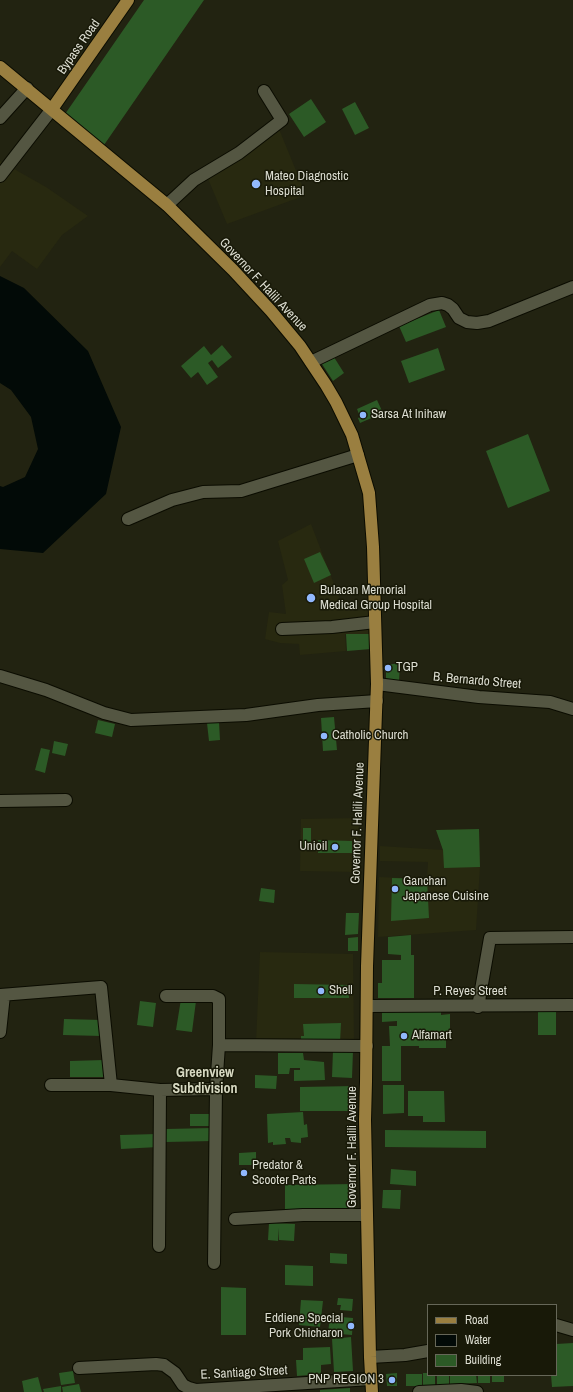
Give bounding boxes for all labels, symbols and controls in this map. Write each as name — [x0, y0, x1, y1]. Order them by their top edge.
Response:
street label: Bypass Road — [54, 17, 104, 77]
place label: Mateo Diagnostic Hospital — [265, 169, 349, 200]
marker: Mateo Diagnostic Hospital — [250, 178, 262, 190]
street label: Governor F. Halili Avenue — [216, 235, 310, 335]
place label: Sarsa At Inihaw — [371, 407, 446, 423]
marker: Sarsa At Inihaw — [358, 410, 368, 420]
place label: Bulacan Memorial Medical Group Hospital — [320, 583, 432, 614]
marker: Bulacan Memorial Medical Group Hospital — [305, 592, 317, 604]
place label: TGP — [396, 660, 418, 676]
marker: TGP — [383, 663, 393, 673]
street label: B. Bernardo Street — [432, 669, 522, 693]
place label: Catholic Church — [332, 728, 408, 744]
marker: Catholic Church — [319, 731, 329, 741]
street label: Governor F. Halili Avenue — [348, 762, 368, 884]
place label: Unioil — [299, 839, 327, 855]
marker: Unioil — [330, 842, 340, 852]
place label: Ganchan Japanese Cuisine — [403, 874, 489, 905]
marker: Ganchan Japanese Cuisine — [390, 884, 400, 894]
place label: Shell — [329, 983, 353, 999]
street label: P. Reyes Street — [433, 984, 507, 1000]
marker: Shell — [316, 986, 326, 996]
place label: Alfamart — [412, 1028, 452, 1044]
marker: Alfamart — [399, 1031, 409, 1041]
district label: Greenview Subdivision — [172, 1065, 238, 1098]
street label: Governor F. Halili Avenue — [345, 1086, 361, 1208]
place label: Predator & Scooter Parts — [252, 1158, 317, 1189]
marker: Predator & Scooter Parts — [239, 1168, 249, 1178]
legend — [427, 1304, 557, 1376]
place label: Eddiene Special Pork Chicharon — [265, 1311, 343, 1342]
text: Road — [465, 1312, 489, 1328]
marker: Eddiene Special Pork Chicharon — [346, 1321, 356, 1331]
text: Water — [465, 1332, 491, 1348]
text: Building — [465, 1352, 501, 1368]
street label: E. Santiago Street — [200, 1363, 288, 1383]
place label: PNP REGION 3 — [308, 1372, 384, 1388]
marker: PNP REGION 3 — [387, 1375, 397, 1385]

